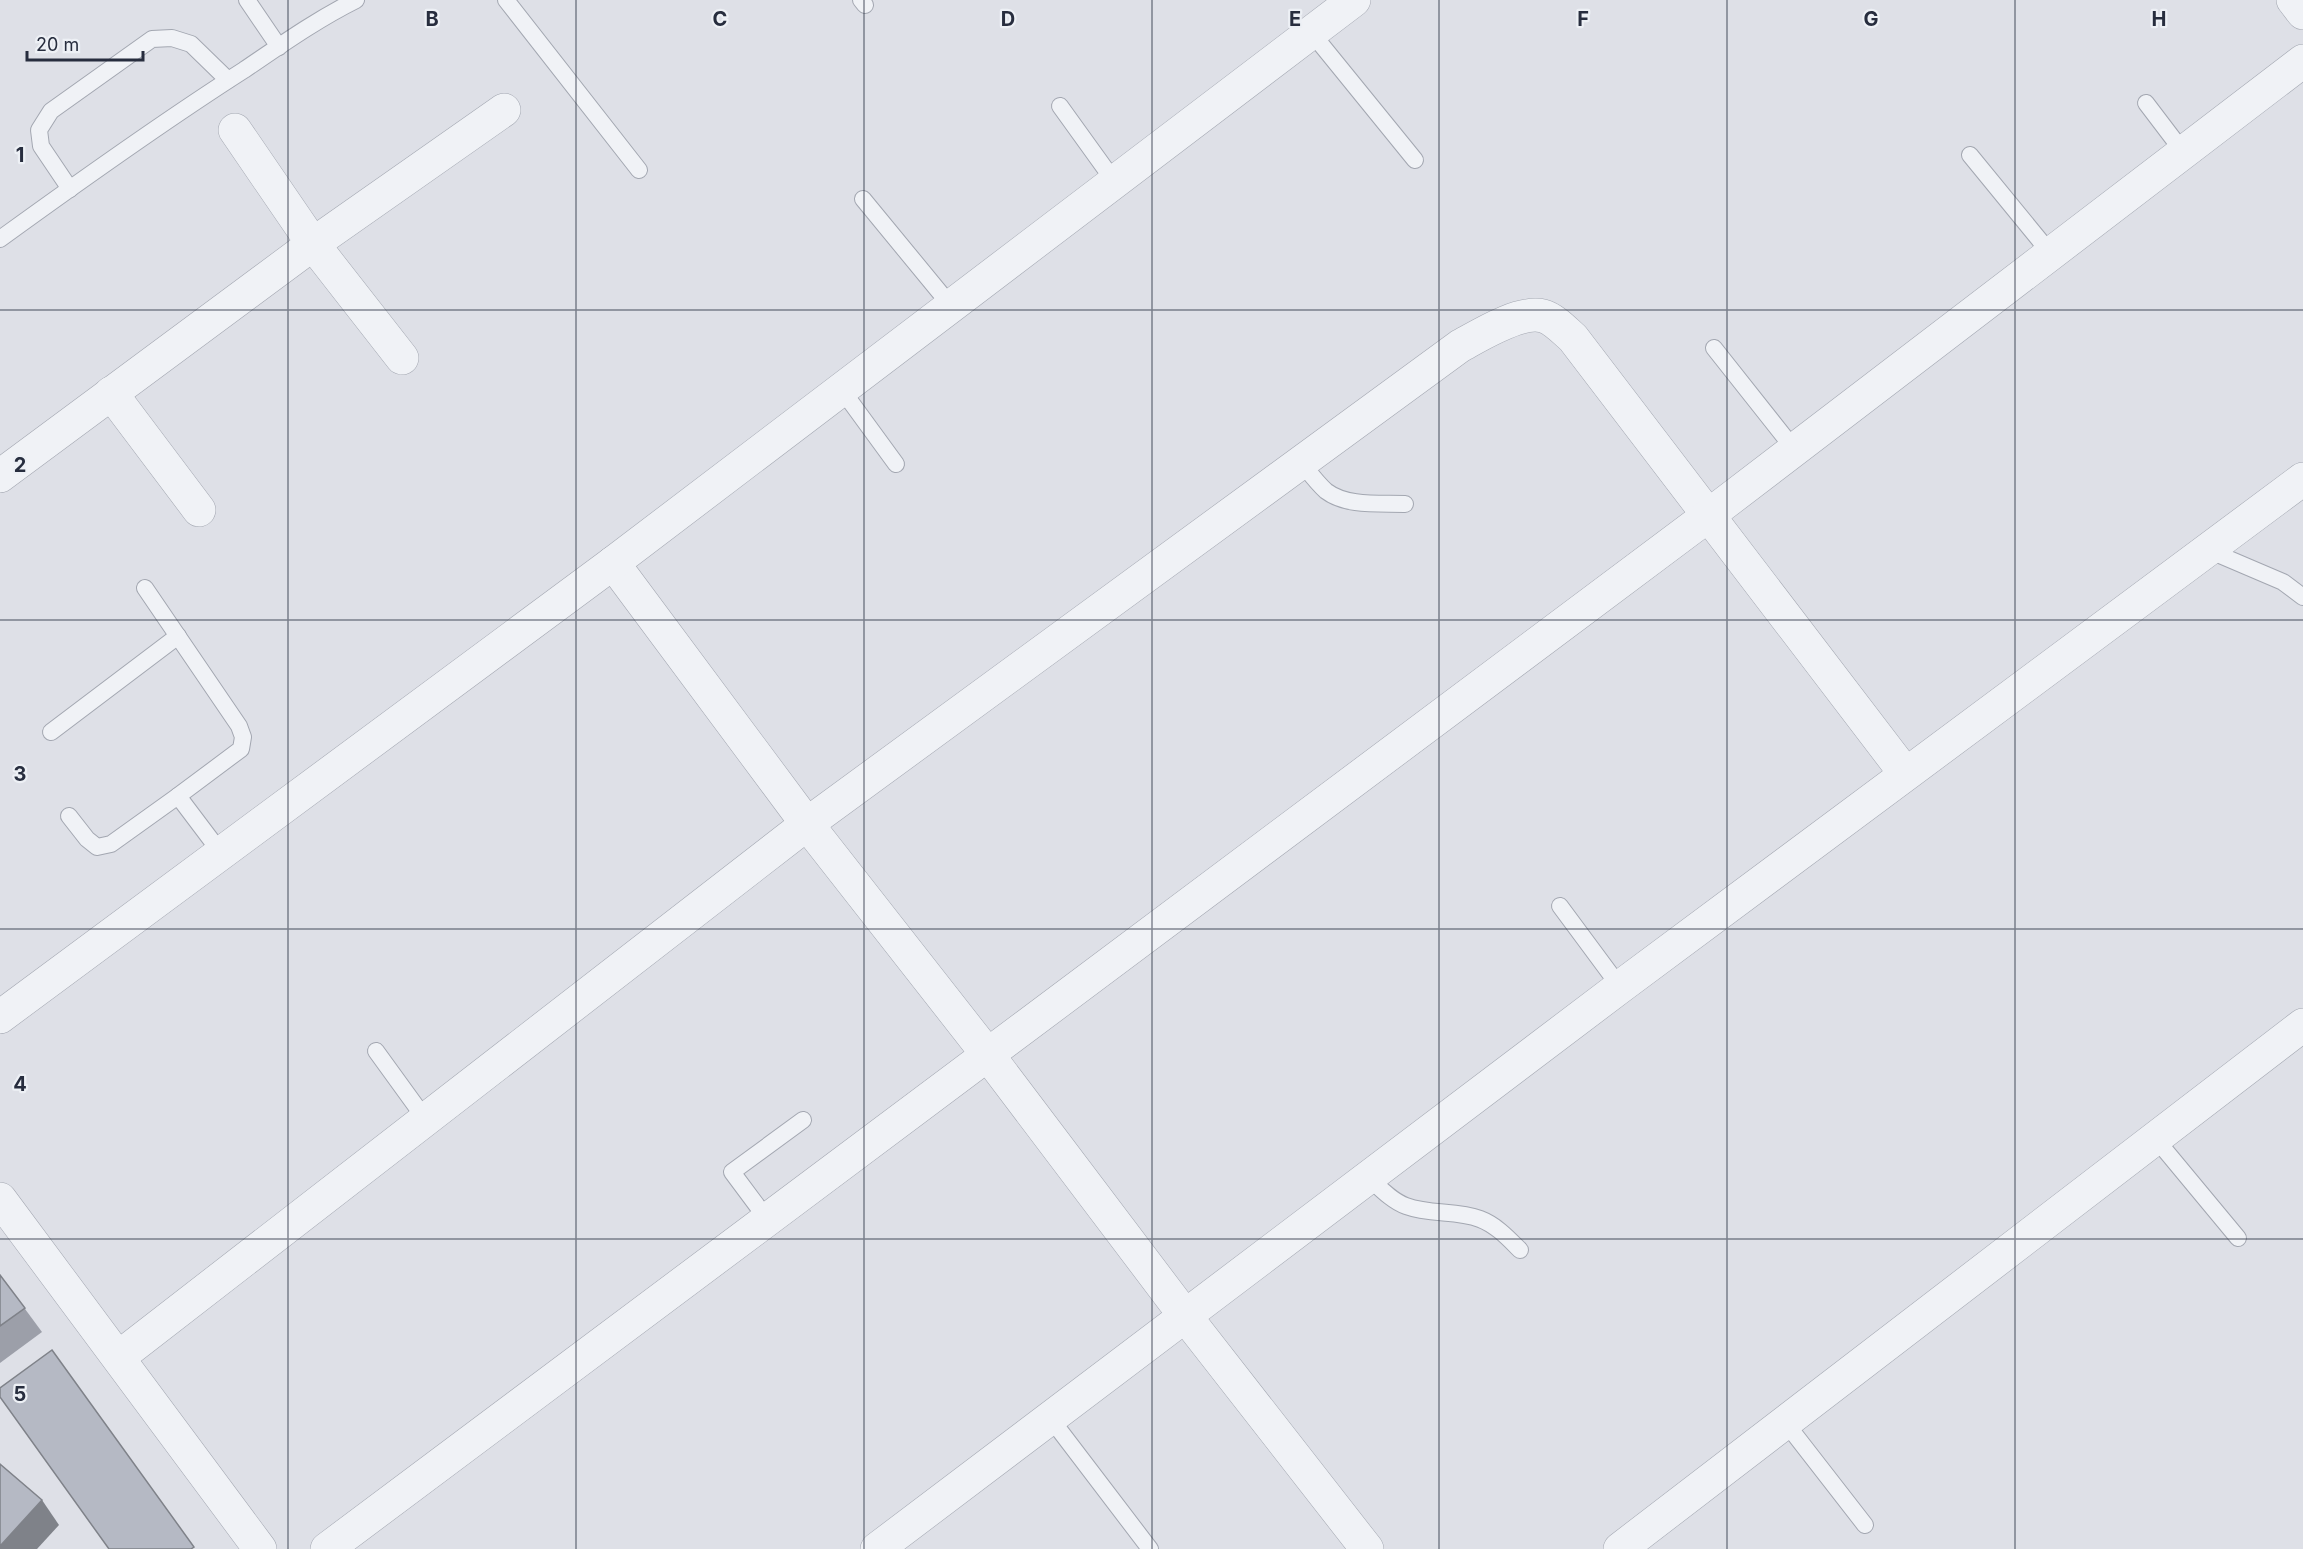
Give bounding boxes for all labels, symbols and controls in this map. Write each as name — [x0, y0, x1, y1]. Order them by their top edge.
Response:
text: B — [425, 7, 439, 31]
text: C — [713, 7, 727, 31]
text: D — [1001, 7, 1015, 31]
text: E — [1289, 7, 1301, 31]
text: F — [1577, 7, 1589, 31]
text: G — [1863, 7, 1879, 31]
text: H — [2152, 7, 2166, 31]
scale bar — [27, 24, 142, 62]
text: 20 m — [36, 34, 79, 55]
text: 1 — [16, 143, 24, 167]
text: 2 — [14, 453, 26, 477]
text: 3 — [14, 762, 26, 786]
text: 4 — [13, 1072, 27, 1096]
text: 5 — [14, 1382, 26, 1406]

